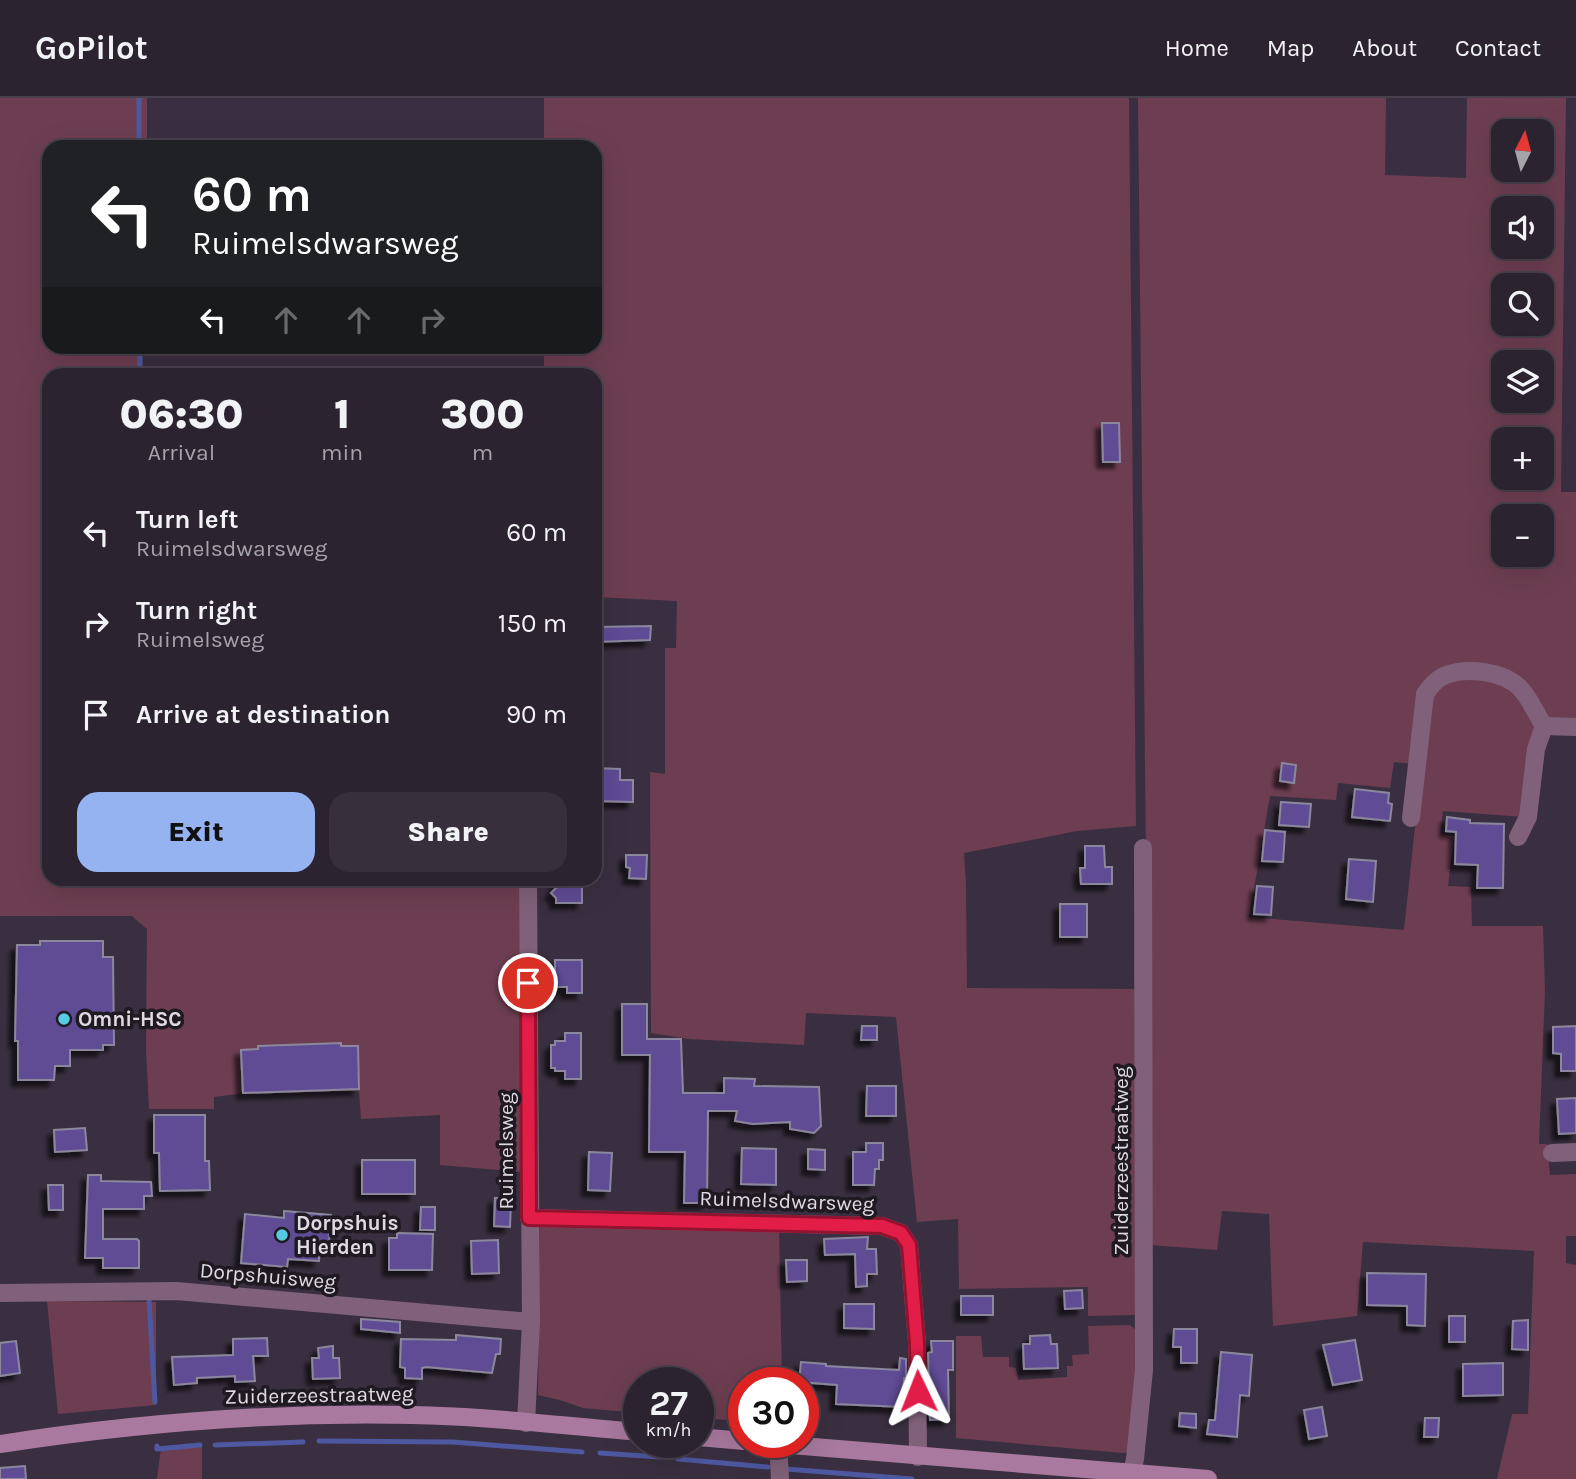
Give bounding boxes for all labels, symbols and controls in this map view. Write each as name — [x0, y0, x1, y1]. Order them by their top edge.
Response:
text: GoPilot — [35, 29, 148, 67]
text: Home — [1165, 34, 1229, 62]
text: Map — [1267, 34, 1314, 62]
text: About — [1352, 34, 1417, 62]
text: Contact — [1455, 34, 1541, 62]
north arrow — [1491, 119, 1554, 182]
map controls — [1491, 119, 1554, 567]
text: 60 m — [192, 166, 312, 223]
icon: left — [77, 168, 168, 259]
button: sound — [1491, 196, 1554, 259]
text: Ruimelsdwarsweg — [192, 225, 458, 262]
button: search — [1491, 273, 1554, 336]
icon: left — [194, 301, 232, 339]
icon: ahead — [267, 301, 305, 339]
icon: ahead — [340, 301, 378, 339]
icon: right — [413, 301, 451, 339]
button: layers — [1491, 350, 1554, 413]
text: 06:30 — [119, 389, 244, 439]
text: 1 — [334, 389, 350, 439]
text: 300 — [441, 389, 525, 439]
button: + — [1491, 427, 1554, 490]
text: Arrival — [148, 439, 215, 466]
text: min — [321, 439, 363, 466]
text: m — [472, 439, 493, 466]
text: Turn left — [136, 504, 238, 535]
button: − — [1491, 504, 1554, 567]
icon: left — [77, 514, 115, 552]
text: 60 m — [506, 517, 567, 548]
text: Ruimelsdwarsweg — [136, 535, 328, 562]
text: Turn right — [136, 595, 257, 626]
icon: right — [77, 605, 115, 643]
text: 150 m — [498, 608, 567, 639]
text: Ruimelsweg — [136, 626, 264, 653]
icon: arrive — [77, 696, 115, 734]
text: Arrive at destination — [136, 699, 390, 730]
text: 90 m — [506, 699, 567, 730]
button: Exit — [77, 792, 315, 872]
button: Share — [329, 792, 567, 872]
pin — [498, 953, 558, 1013]
icon: arrive — [509, 964, 547, 1002]
place label: Omni-HSC — [78, 1007, 182, 1031]
marker: Omni-HSC — [56, 1011, 72, 1027]
street label: Zuiderzeestraatweg — [1109, 1066, 1133, 1256]
street label: Ruimelsweg — [494, 1092, 518, 1210]
street label: Ruimelsdwarsweg — [699, 1186, 875, 1216]
place label: Dorpshuis Hierden — [296, 1211, 399, 1259]
marker: Dorpshuis Hierden — [274, 1227, 290, 1243]
street label: Dorpshuisweg — [199, 1258, 337, 1294]
position arrow — [881, 1354, 955, 1428]
speed limit sign: 30 — [728, 1367, 819, 1458]
street label: Zuiderzeestraatweg — [224, 1381, 414, 1409]
text: 27 — [649, 1383, 688, 1424]
text: km/h — [646, 1419, 691, 1441]

